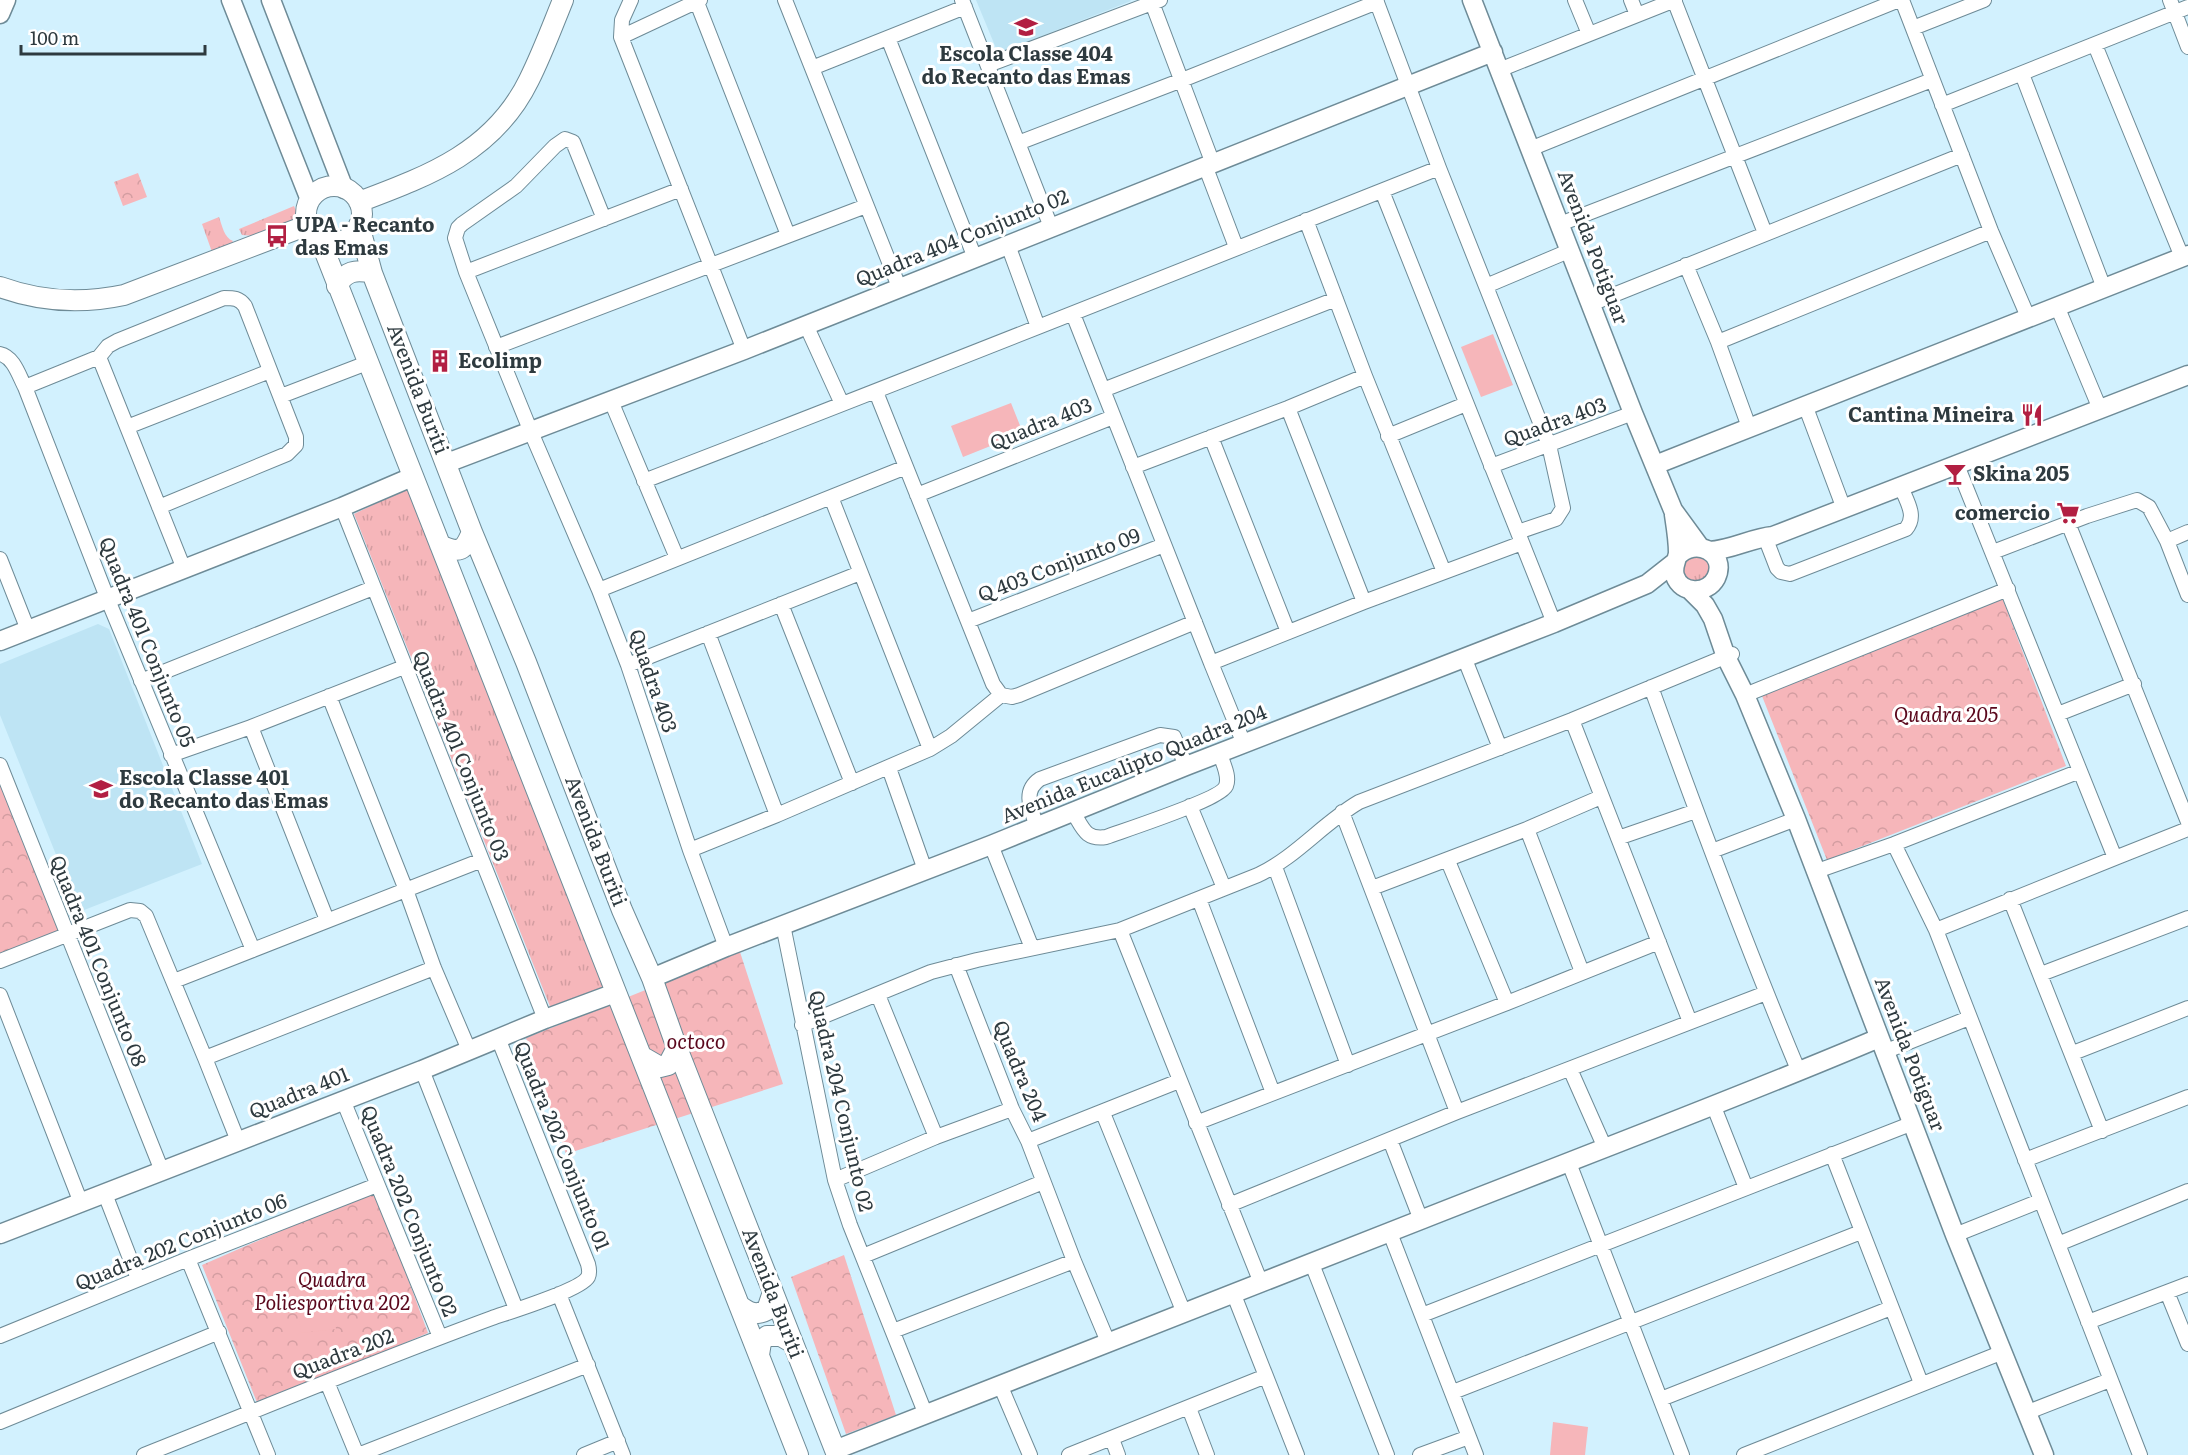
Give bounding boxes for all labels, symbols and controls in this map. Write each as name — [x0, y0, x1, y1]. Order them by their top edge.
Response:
school or university icon: Escola Classe 404 do Recanto das Emas — [1013, 14, 1039, 40]
scale bar — [21, 18, 206, 56]
text: 100 m — [30, 24, 79, 51]
place label: Escola Classe 404 do Recanto das Emas — [921, 37, 1131, 90]
street label: Avenida Potiguar — [1552, 165, 1638, 328]
street label: Quadra 404 Conjunto 02 — [850, 180, 1072, 293]
place label: UPA - Recanto das Emas — [295, 208, 435, 261]
bus stop icon: UPA - Recanto das Emas — [264, 223, 290, 249]
street label: Avenida Buriti — [381, 319, 459, 458]
place label: Ecolimp — [458, 344, 542, 374]
building icon: Ecolimp — [427, 348, 453, 374]
street label: Quadra 403 — [985, 388, 1096, 456]
street label: Quadra 403 — [1498, 388, 1610, 453]
place label: Cantina Mineira — [1848, 398, 2014, 428]
restaurant icon: Cantina Mineira — [2019, 402, 2045, 428]
place label: Skina 205 — [1973, 457, 2069, 487]
bar icon: Skina 205 — [1942, 461, 1968, 487]
place label: comercio — [1955, 496, 2050, 526]
supermarket icon: comercio — [2055, 500, 2081, 526]
street label: Q 403 Conjunto 09 — [973, 518, 1144, 608]
street label: Quadra 401 Conjunto 05 — [93, 531, 205, 751]
street label: Quadra 403 — [623, 624, 687, 736]
street label: Quadra 401 Conjunto 03 — [407, 645, 519, 865]
street label: Avenida Eucalipto Quadra 204 — [996, 695, 1271, 829]
park label: Quadra 205 — [1894, 698, 1998, 728]
place label: Escola Classe 401 do Recanto das Emas — [119, 761, 328, 814]
street label: Avenida Buriti — [559, 771, 637, 910]
school or university icon: Escola Classe 401 do Recanto das Emas — [88, 776, 114, 802]
street label: Quadra 401 Conjunto 08 — [44, 850, 156, 1070]
street label: Avenida Potiguar — [1869, 972, 1955, 1135]
street label: Quadra 204 Conjunto 02 — [803, 987, 883, 1214]
street label: Quadra 204 — [987, 1015, 1057, 1126]
park label: octoco — [667, 1025, 725, 1055]
street label: Quadra 202 Conjunto 01 — [508, 1036, 620, 1255]
street label: Quadra 401 — [244, 1057, 353, 1125]
street label: Quadra 202 Conjunto 02 — [355, 1100, 467, 1320]
street label: Quadra 202 Conjunto 06 — [70, 1184, 291, 1296]
street label: Avenida Buriti — [736, 1223, 814, 1362]
park label: Quadra Poliesportiva 202 — [254, 1263, 410, 1316]
street label: Quadra 202 — [287, 1319, 397, 1385]

